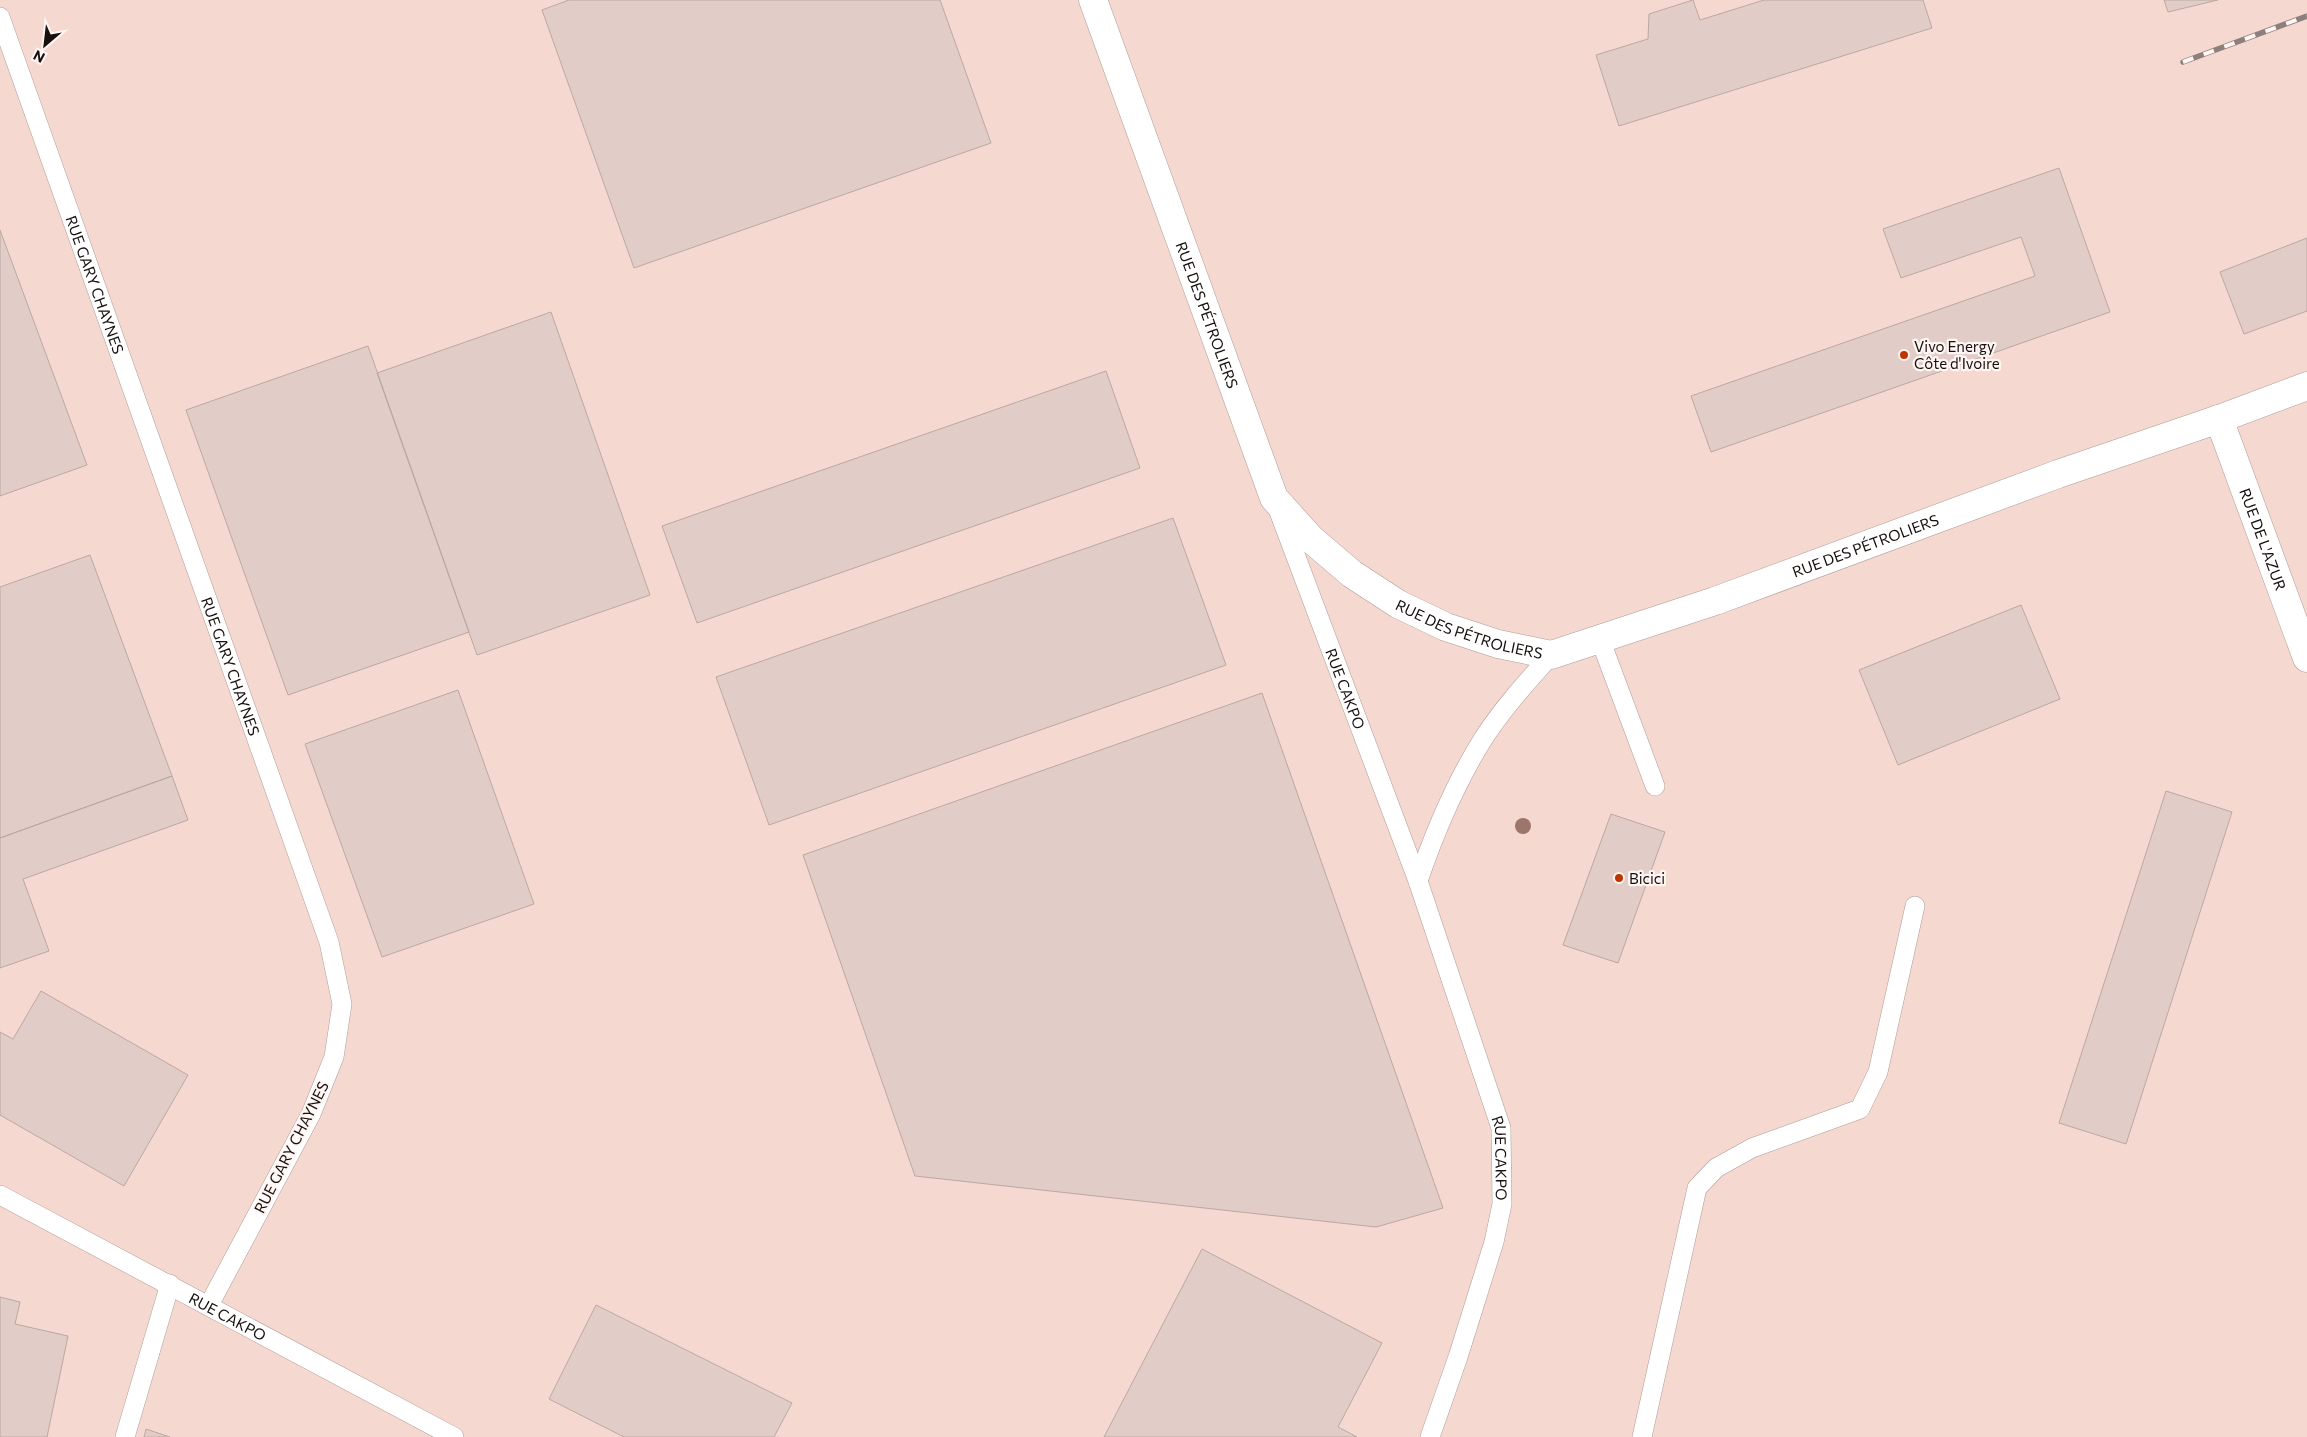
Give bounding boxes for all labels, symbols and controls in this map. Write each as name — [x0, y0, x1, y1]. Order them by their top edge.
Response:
north arrow — [20, 20, 70, 70]
text: N — [30, 47, 47, 67]
street label: RUE GARY CHAYNES — [62, 213, 128, 356]
street label: RUE DES PÉTROLIERS — [1173, 239, 1242, 391]
place label: Vivo Energy Côte d'Ivoire — [1914, 337, 2000, 372]
marker: Vivo Energy Côte d'Ivoire — [1898, 349, 1910, 361]
street label: RUE DE L'AZUR — [2236, 486, 2290, 593]
street label: RUE DES PÉTROLIERS — [1790, 510, 1941, 581]
street label: RUE GARY CHAYNES — [198, 595, 264, 738]
street label: RUE DES PÉTROLIERS — [1393, 595, 1545, 662]
street label: RUE CAKPO — [1322, 646, 1369, 732]
place label: Bicici — [1629, 869, 1665, 887]
marker: Bicici — [1613, 872, 1625, 884]
street label: RUE GARY CHAYNES — [250, 1078, 332, 1216]
street label: RUE CAKPO — [1488, 1113, 1511, 1201]
street label: RUE CAKPO — [186, 1288, 269, 1344]

